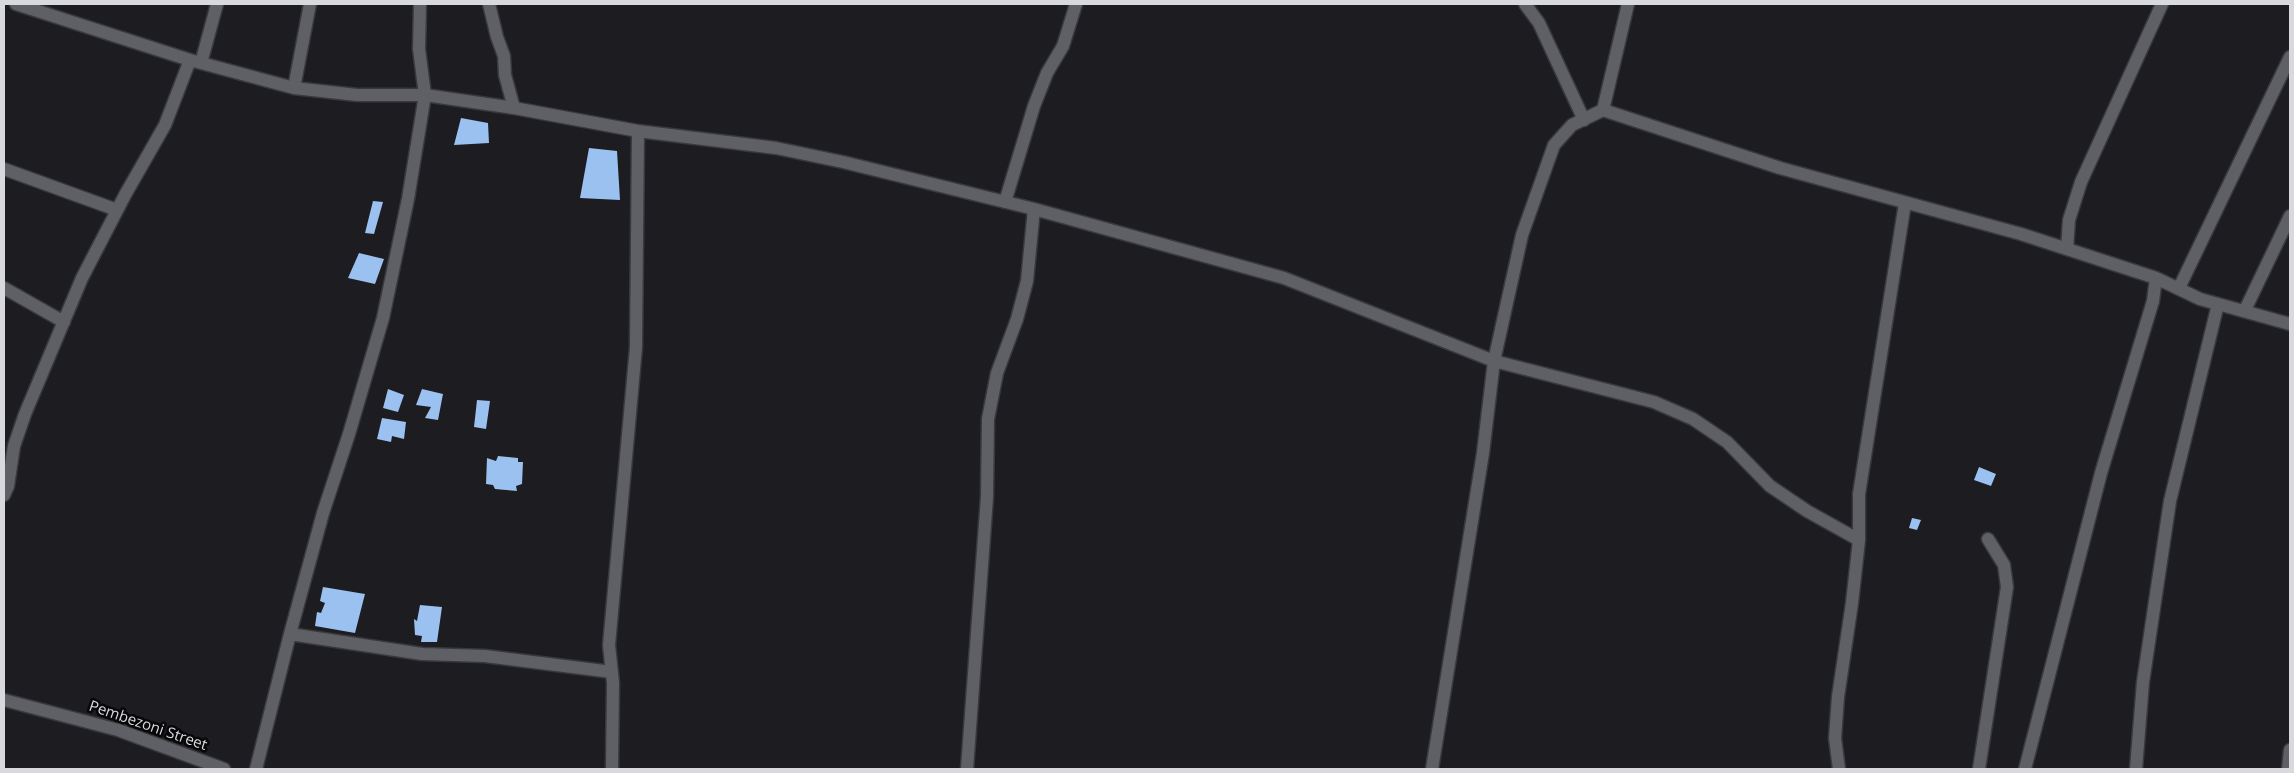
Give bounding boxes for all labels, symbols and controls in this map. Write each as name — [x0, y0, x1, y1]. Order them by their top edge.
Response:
street label: Pembezoni Street — [87, 697, 209, 755]

